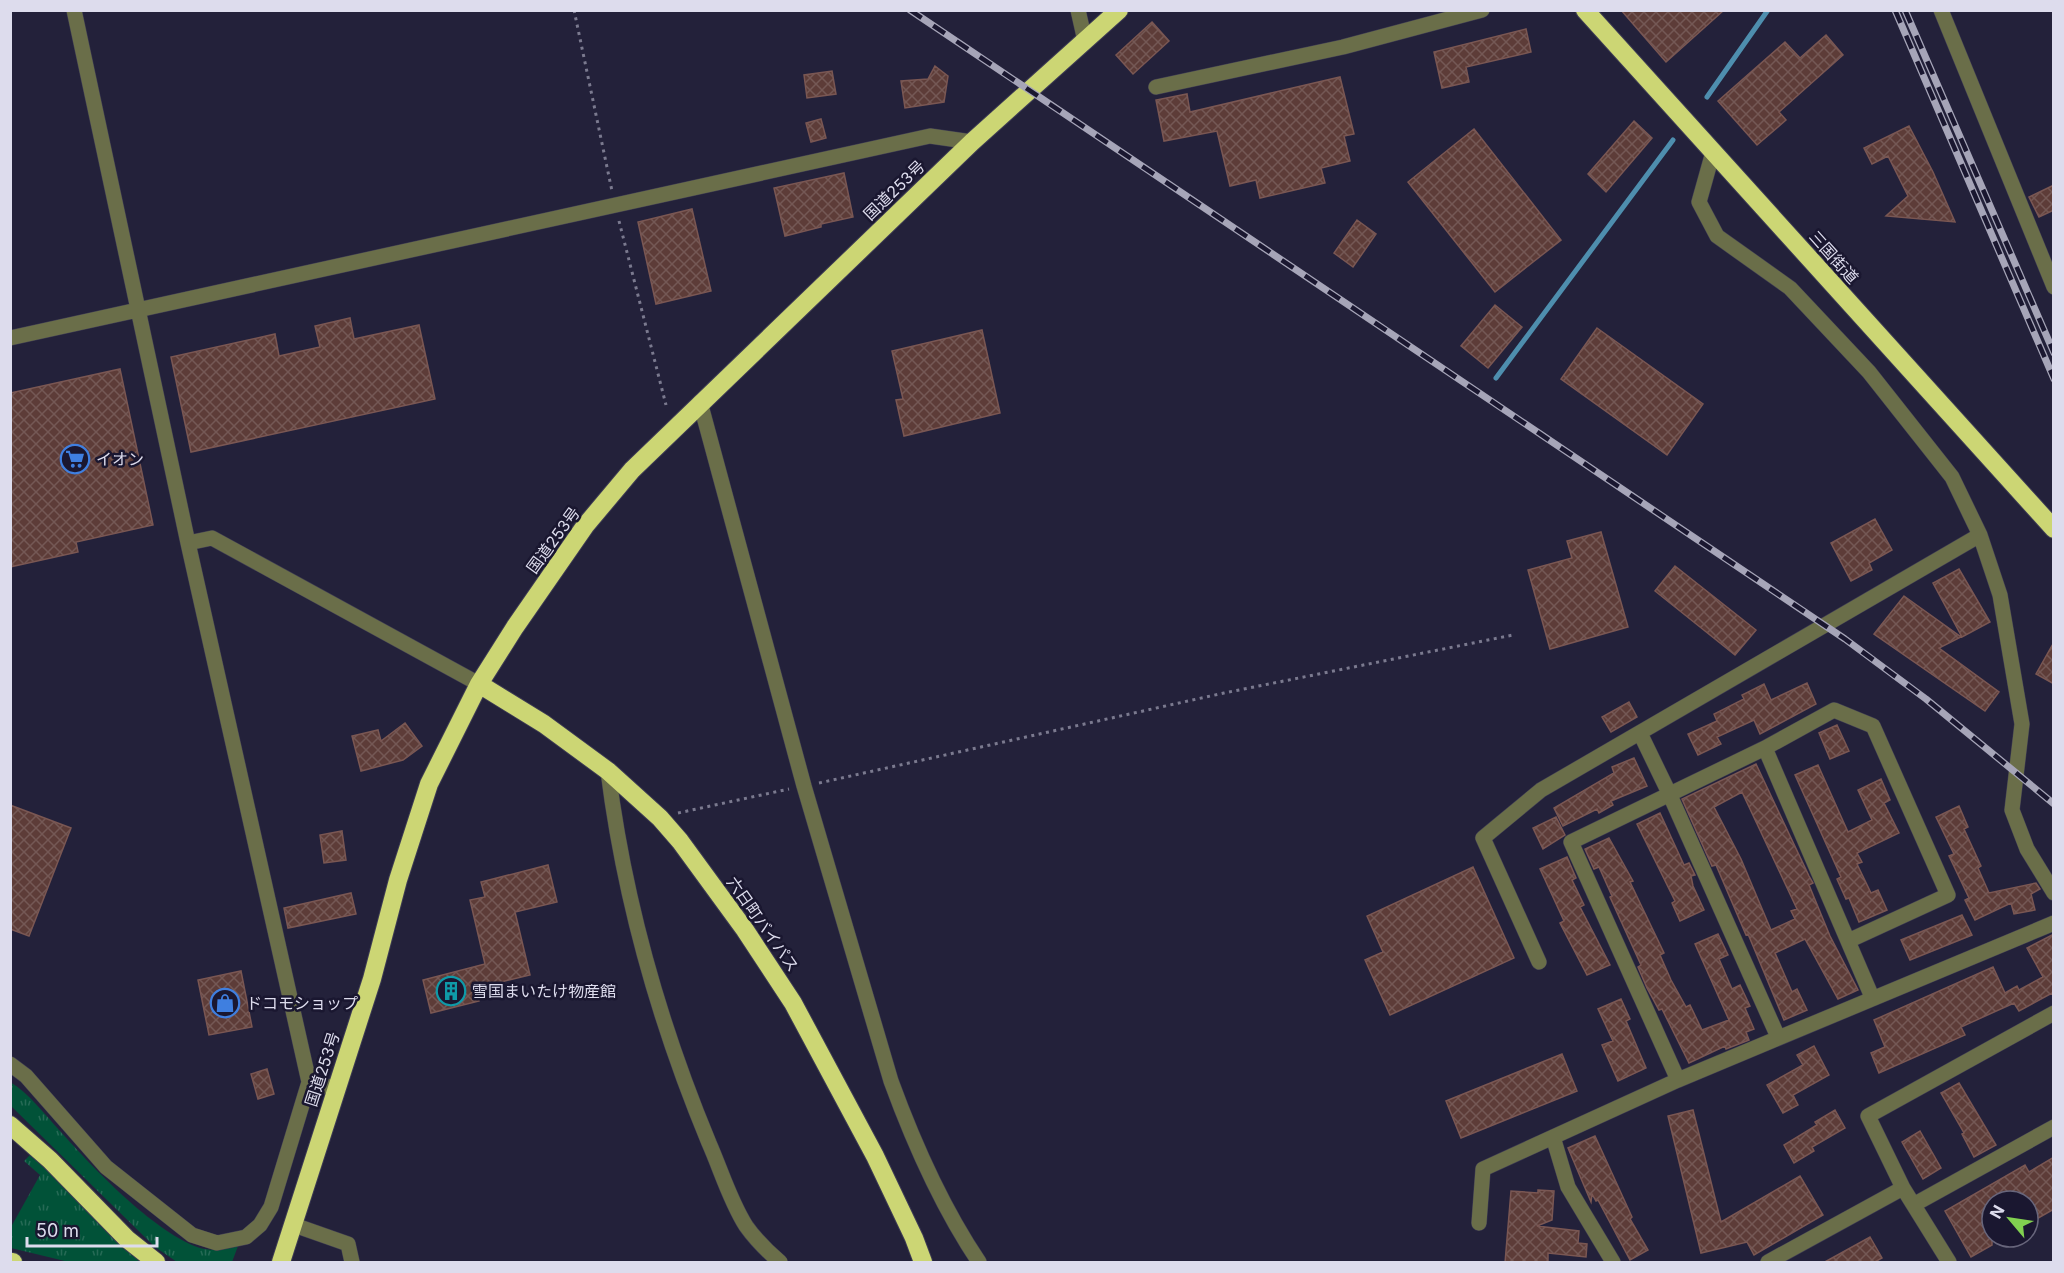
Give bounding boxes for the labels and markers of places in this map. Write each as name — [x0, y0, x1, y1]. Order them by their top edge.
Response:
supermarket icon: イオン — [59, 443, 91, 475]
place label: イオン — [96, 449, 144, 469]
building icon: 雪国まいたけ物産館 — [435, 975, 467, 1007]
place label: 雪国まいたけ物産館 — [472, 981, 616, 1001]
shop icon: ドコモショップ — [209, 987, 241, 1019]
place label: ドコモショップ — [246, 993, 358, 1013]

